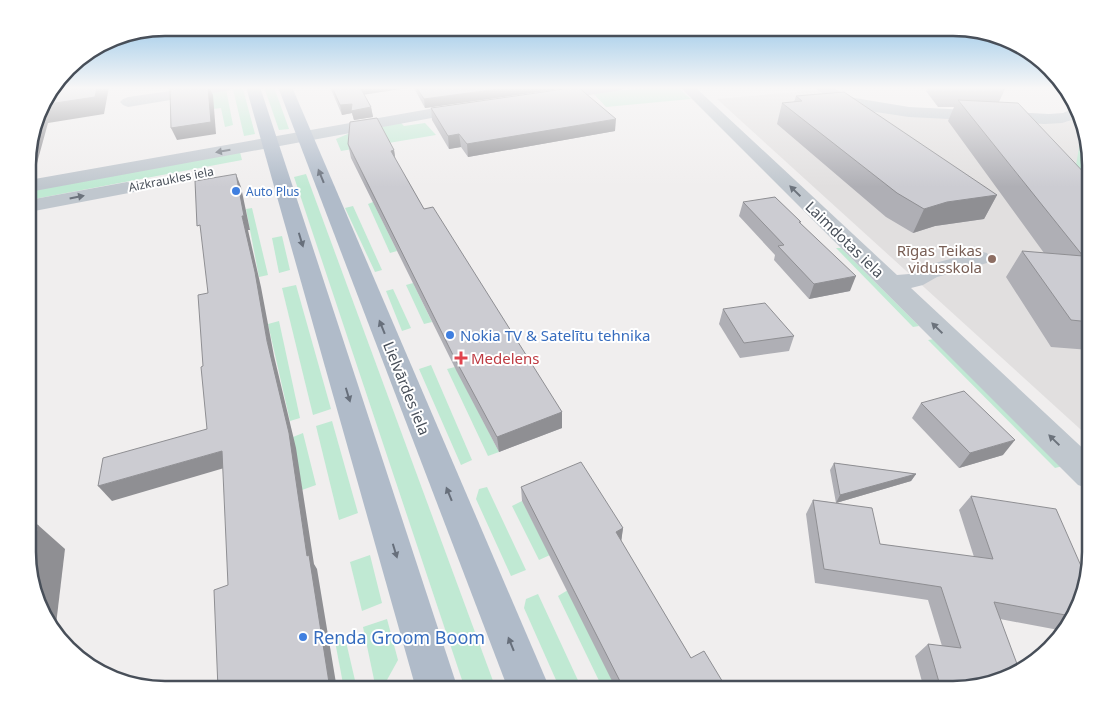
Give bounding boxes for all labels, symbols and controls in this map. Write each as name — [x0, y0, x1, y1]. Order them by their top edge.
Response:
one-way arrow — [215, 147, 231, 155]
street label: Aizkraukles iela — [127, 162, 215, 196]
one-way arrow — [317, 168, 325, 183]
place label: Auto Plus — [246, 183, 300, 200]
marker: Auto Plus — [230, 185, 242, 197]
one-way arrow — [789, 185, 801, 197]
one-way arrow — [69, 193, 85, 201]
street label: Laimdotas iela — [801, 196, 889, 282]
one-way arrow — [297, 232, 305, 247]
place label: Rīgas Teikas vidusskola — [897, 240, 982, 277]
marker: Rīgas Teikas vidusskola — [986, 253, 998, 265]
one-way arrow — [378, 319, 386, 334]
one-way arrow — [931, 322, 943, 334]
place label: Nokia TV & Satelītu tehnika — [460, 325, 650, 345]
marker: Nokia TV & Satelītu tehnika — [444, 329, 456, 341]
street label: Lielvārdes iela — [379, 338, 435, 438]
place label: Medelens — [471, 348, 540, 368]
marker: Medelens — [455, 352, 467, 364]
one-way arrow — [345, 388, 353, 403]
one-way arrow — [1048, 434, 1060, 446]
one-way arrow — [445, 487, 453, 501]
one-way arrow — [392, 543, 400, 558]
place label: Renda Groom Boom — [313, 625, 485, 649]
marker: Renda Groom Boom — [297, 631, 309, 643]
one-way arrow — [506, 637, 514, 651]

